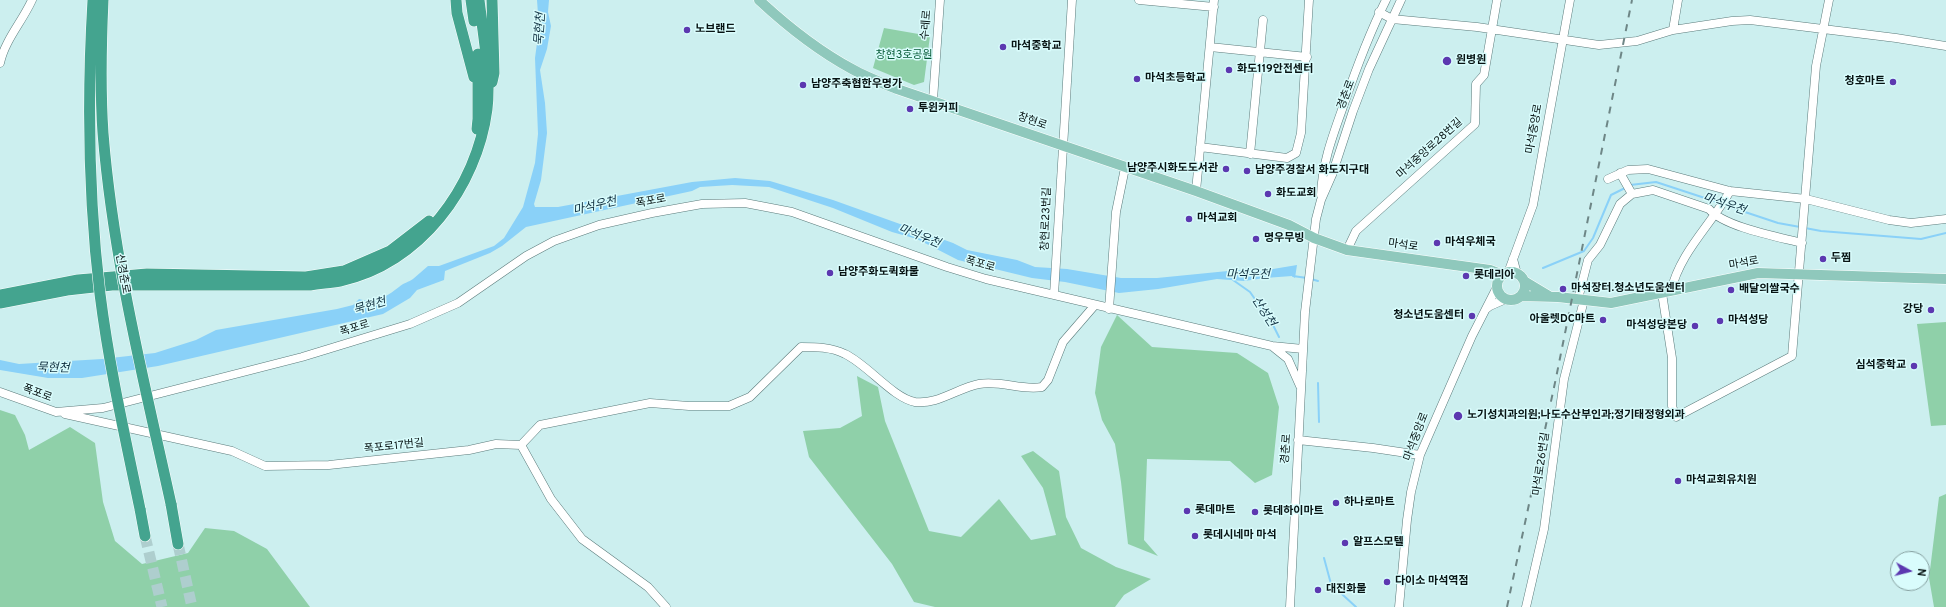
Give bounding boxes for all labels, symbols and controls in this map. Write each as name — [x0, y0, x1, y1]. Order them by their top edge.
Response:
street label: 수레로 — [919, 9, 935, 41]
water label: 묵현천 — [533, 12, 549, 46]
place label: 노브랜드 — [695, 23, 735, 37]
marker: 노브랜드 — [682, 25, 692, 35]
place label: 마석중학교 — [1011, 40, 1062, 54]
marker: 마석중학교 — [998, 42, 1008, 52]
park label: 창현3호공원 — [875, 49, 933, 63]
place label: 원병원 — [1456, 54, 1486, 68]
marker: 원병원 — [1441, 55, 1453, 67]
place label: 화도119안전센터 — [1237, 63, 1313, 77]
marker: 화도119안전센터 — [1224, 65, 1234, 75]
place label: 마석초등학교 — [1145, 72, 1206, 86]
marker: 마석초등학교 — [1132, 74, 1142, 84]
place label: 청호마트 — [1845, 75, 1885, 89]
marker: 청호마트 — [1888, 77, 1898, 87]
place label: 남양주축협한우명가 — [811, 78, 902, 92]
street label: 경춘로 — [1335, 78, 1359, 112]
marker: 남양주축협한우명가 — [798, 80, 808, 90]
place label: 투윈커피 — [918, 102, 958, 116]
street label: 마석중앙로 — [1524, 103, 1546, 155]
marker: 투윈커피 — [905, 104, 915, 114]
street label: 창현로 — [1015, 111, 1049, 133]
street label: 마석중앙로28번길 — [1394, 116, 1466, 182]
place label: 남양주시화도도서관 — [1127, 162, 1218, 176]
marker: 남양주시화도도서관 — [1221, 164, 1231, 174]
place label: 남양주경찰서 화도지구대 — [1255, 164, 1369, 178]
marker: 남양주경찰서 화도지구대 — [1242, 166, 1252, 176]
street label: 창현로23번길 — [1039, 187, 1055, 251]
place label: 화도교회 — [1276, 187, 1316, 201]
marker: 화도교회 — [1263, 189, 1273, 199]
water label: 마석우천 — [1701, 191, 1747, 219]
street label: 폭포로 — [635, 193, 667, 211]
water label: 마석우천 — [572, 195, 618, 219]
place label: 마석교회 — [1197, 212, 1237, 226]
marker: 마석교회 — [1184, 214, 1194, 224]
water label: 마석우천 — [896, 222, 942, 252]
place label: 명우무빙 — [1264, 232, 1304, 246]
marker: 명우무빙 — [1251, 234, 1261, 244]
place label: 마석우체국 — [1445, 236, 1496, 250]
street label: 마석로 — [1387, 237, 1419, 255]
marker: 마석우체국 — [1432, 238, 1442, 248]
place label: 두찜 — [1831, 252, 1851, 266]
street label: 신경춘로 — [112, 253, 132, 295]
street label: 폭포로 — [964, 254, 996, 276]
marker: 두찜 — [1818, 254, 1828, 264]
street label: 마석로 — [1728, 255, 1760, 273]
place label: 남양주화도퀵화물 — [838, 266, 919, 280]
marker: 남양주화도퀵화물 — [825, 268, 835, 278]
water label: 마석우천 — [1226, 269, 1270, 283]
place label: 롯데리아 — [1474, 269, 1514, 283]
marker: 롯데리아 — [1461, 271, 1471, 281]
place label: 마석장터.청소년도움센터 — [1571, 282, 1685, 296]
place label: 배달의쌀국수 — [1739, 283, 1800, 297]
marker: 마석장터.청소년도움센터 — [1558, 284, 1568, 294]
marker: 배달의쌀국수 — [1726, 285, 1736, 295]
water label: 산성천 — [1248, 294, 1278, 330]
water label: 묵현천 — [352, 295, 388, 319]
place label: 강당 — [1903, 303, 1923, 317]
marker: 강당 — [1926, 305, 1936, 315]
place label: 청소년도움센터 — [1393, 309, 1464, 323]
marker: 청소년도움센터 — [1467, 311, 1477, 321]
place label: 아울렛DC마트 — [1530, 313, 1595, 327]
place label: 마석성당 — [1728, 314, 1768, 328]
marker: 아울렛DC마트 — [1598, 315, 1608, 325]
marker: 마석성당 — [1715, 316, 1725, 326]
street label: 폭포로 — [339, 318, 371, 340]
place label: 마석성당본당 — [1626, 319, 1687, 333]
marker: 마석성당본당 — [1690, 321, 1700, 331]
place label: 심석중학교 — [1855, 359, 1906, 373]
marker: 심석중학교 — [1909, 361, 1919, 371]
water label: 묵현천 — [36, 362, 70, 376]
street label: 폭포로 — [20, 383, 54, 405]
place label: 노기성치과의원;나도수산부인과;정기태정형외과 — [1467, 409, 1685, 423]
marker: 노기성치과의원;나도수산부인과;정기태정형외과 — [1452, 410, 1464, 422]
street label: 마석중앙로 — [1402, 411, 1432, 463]
street label: 마석로26번길 — [1531, 431, 1553, 497]
street label: 경춘로 — [1279, 433, 1295, 465]
street label: 폭포로17번길 — [363, 437, 425, 457]
place label: 마석교회유치원 — [1686, 474, 1757, 488]
marker: 마석교회유치원 — [1673, 476, 1683, 486]
place label: 하나로마트 — [1344, 496, 1395, 510]
marker: 하나로마트 — [1331, 498, 1341, 508]
place label: 롯데마트 — [1195, 504, 1235, 518]
place label: 롯데하이마트 — [1263, 505, 1324, 519]
marker: 롯데마트 — [1182, 506, 1192, 516]
marker: 롯데하이마트 — [1250, 507, 1260, 517]
place label: 롯데시네마 마석 — [1203, 529, 1277, 543]
marker: 롯데시네마 마석 — [1190, 531, 1200, 541]
place label: 알프스모텔 — [1353, 536, 1404, 550]
marker: 알프스모텔 — [1340, 538, 1350, 548]
north arrow — [1890, 551, 1930, 591]
text: N — [1913, 568, 1928, 577]
place label: 다이소 마석역점 — [1395, 575, 1469, 589]
marker: 다이소 마석역점 — [1382, 577, 1392, 587]
place label: 대진화물 — [1326, 583, 1366, 597]
marker: 대진화물 — [1313, 585, 1323, 595]

